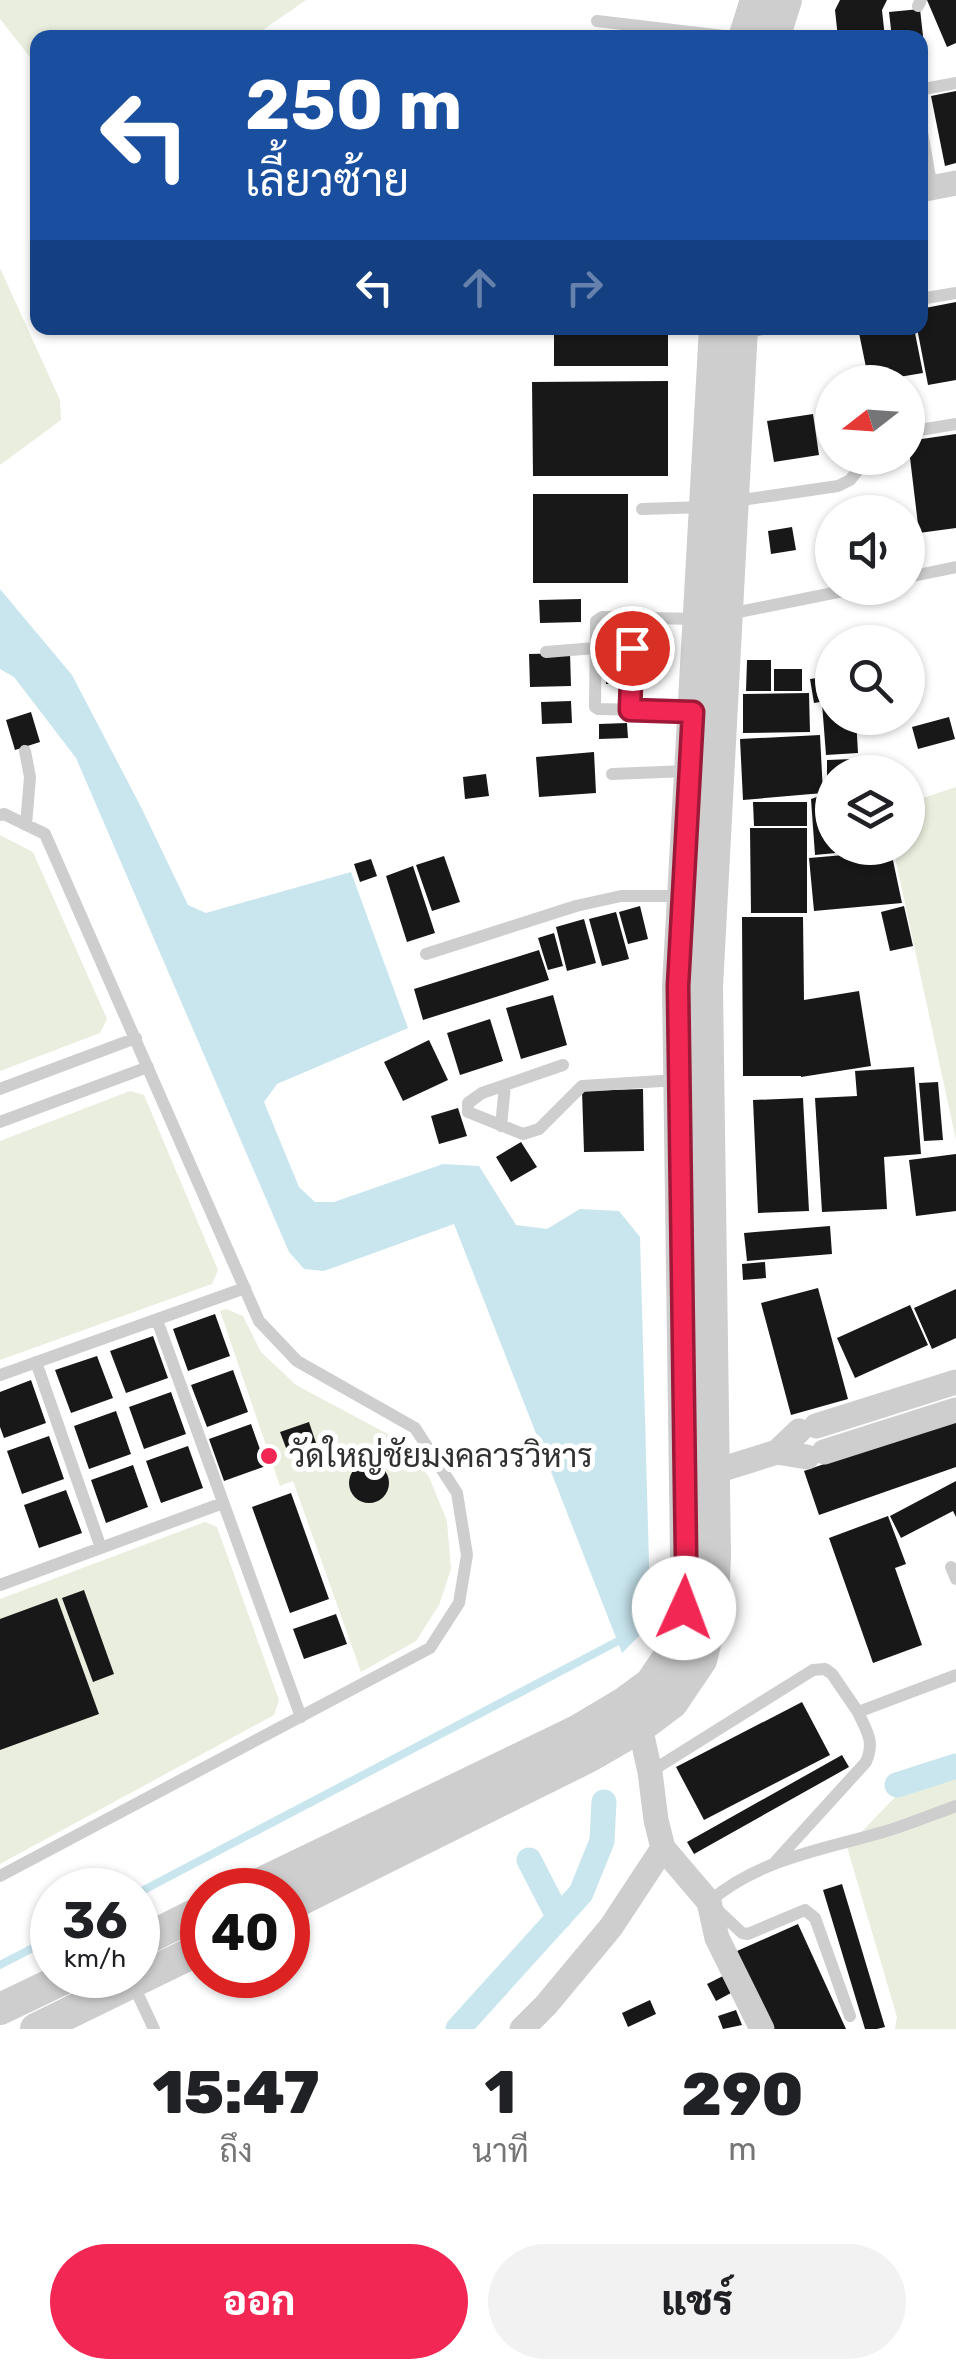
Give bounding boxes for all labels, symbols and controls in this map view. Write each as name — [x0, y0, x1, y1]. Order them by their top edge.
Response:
text: 250 m — [245, 64, 462, 147]
icon: left — [80, 70, 210, 200]
text: เลี้ยวซ้าย — [245, 154, 409, 207]
icon: left — [347, 260, 402, 315]
icon: ahead — [452, 260, 507, 315]
icon: right — [557, 260, 612, 315]
north arrow — [815, 365, 925, 475]
map controls — [815, 365, 925, 865]
button: sound — [815, 495, 925, 605]
pin — [590, 606, 675, 691]
icon: arrive — [605, 621, 660, 676]
button: search — [815, 625, 925, 735]
button: layers — [815, 755, 925, 865]
place label: วัดใหญ่ชัยมงคลวรวิหาร — [289, 1435, 593, 1475]
marker: วัดใหญ่ชัยมงคลวรวิหาร — [258, 1445, 280, 1467]
position arrow — [632, 1556, 736, 1660]
speed limit sign: 40 — [180, 1868, 310, 1998]
text: 36 — [62, 1891, 128, 1951]
text: km/h — [64, 1944, 126, 1973]
text: 15:47 — [152, 2057, 319, 2128]
text: 1 — [485, 2057, 516, 2128]
text: 290 — [681, 2059, 804, 2130]
text: m — [728, 2130, 757, 2168]
text: ถึง — [219, 2132, 253, 2170]
text: นาที — [472, 2132, 529, 2170]
button: ออก — [50, 2244, 468, 2359]
button: แชร์ — [488, 2244, 906, 2359]

